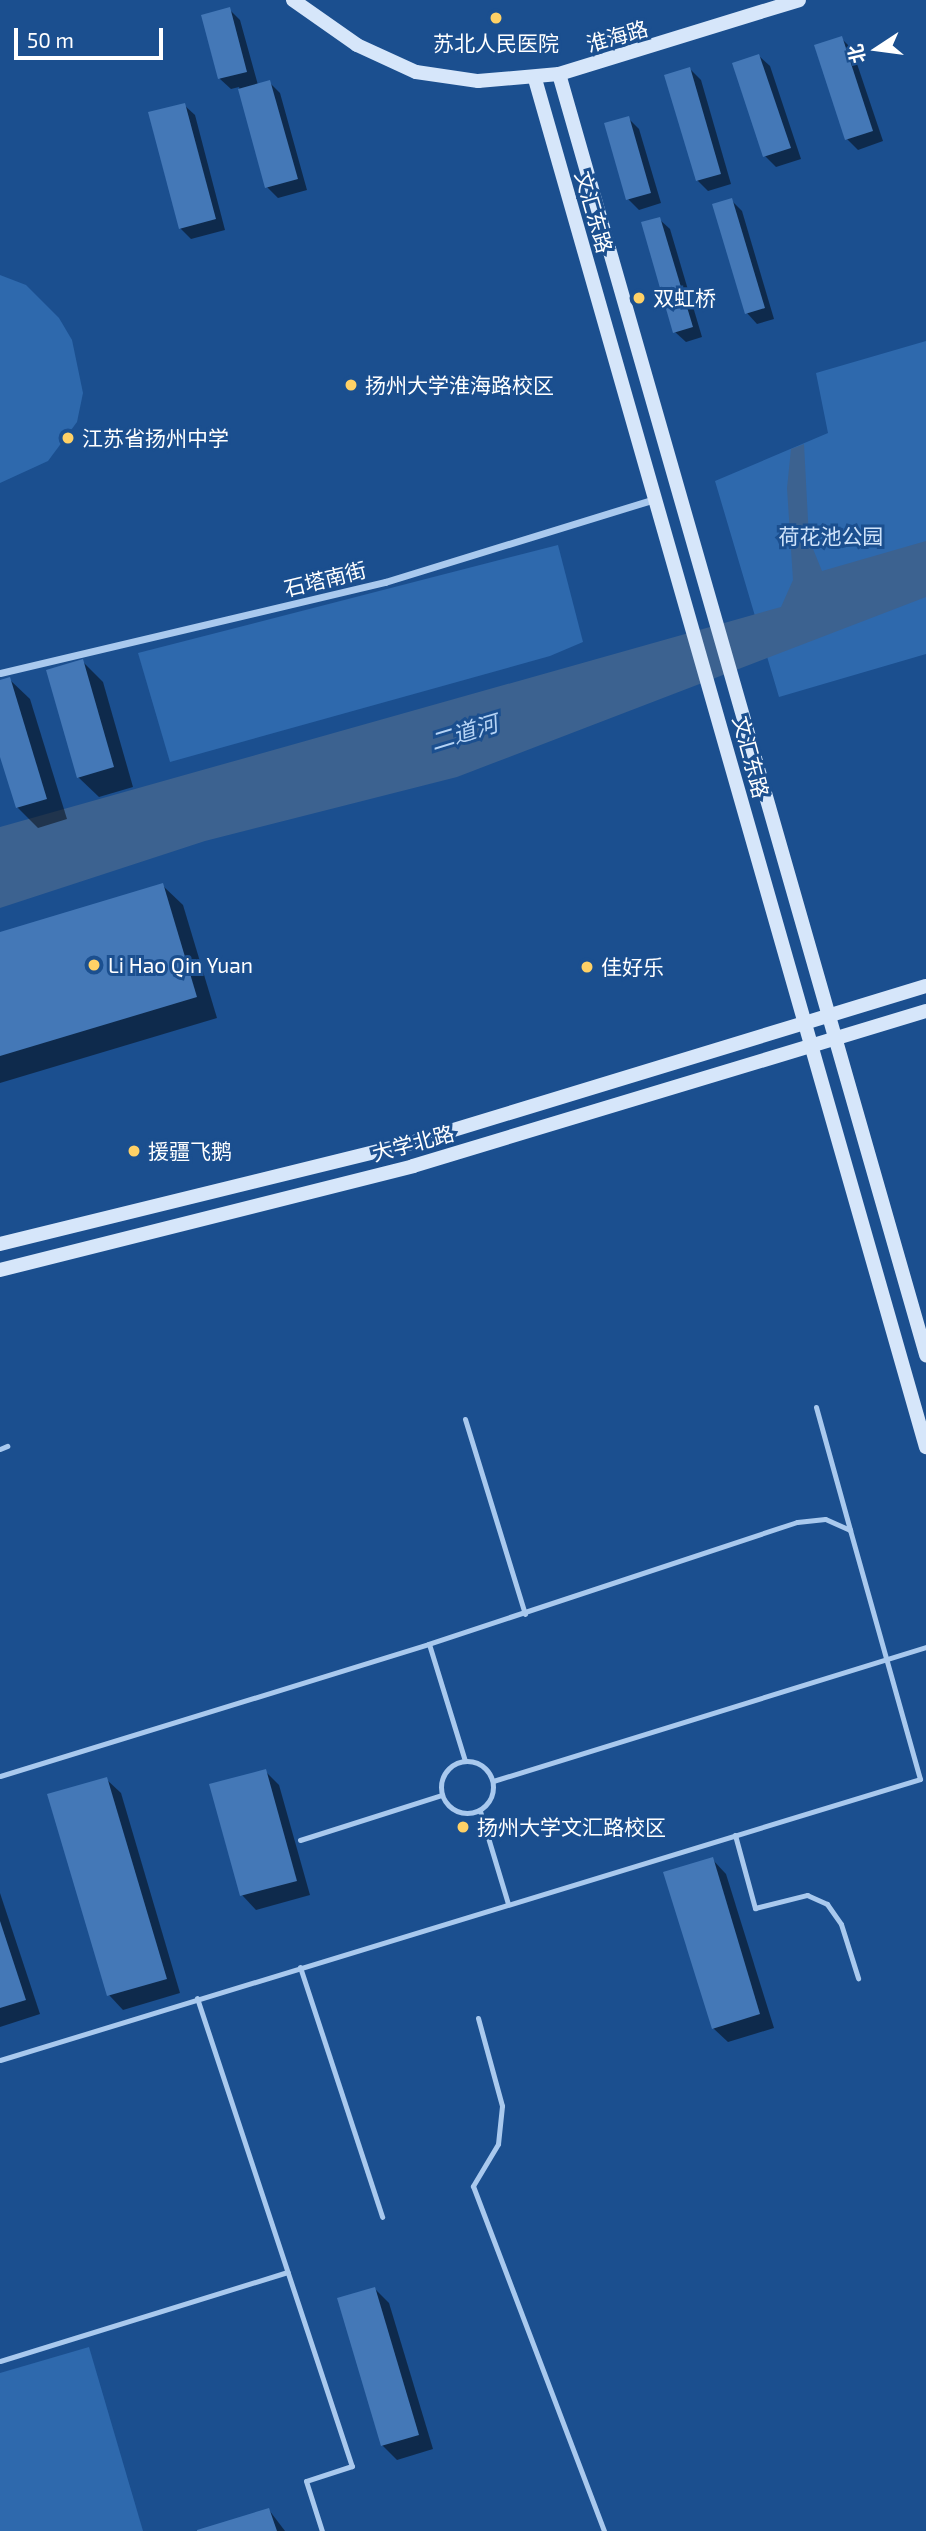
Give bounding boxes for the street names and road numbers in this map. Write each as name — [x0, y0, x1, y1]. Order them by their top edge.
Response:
street label: 淮海路 — [583, 15, 651, 57]
street label: 文汇东路 — [570, 168, 618, 256]
street label: 石塔南街 — [281, 557, 369, 601]
street label: 文汇东路 — [728, 713, 774, 801]
street label: 大学北路 — [369, 1120, 457, 1166]

